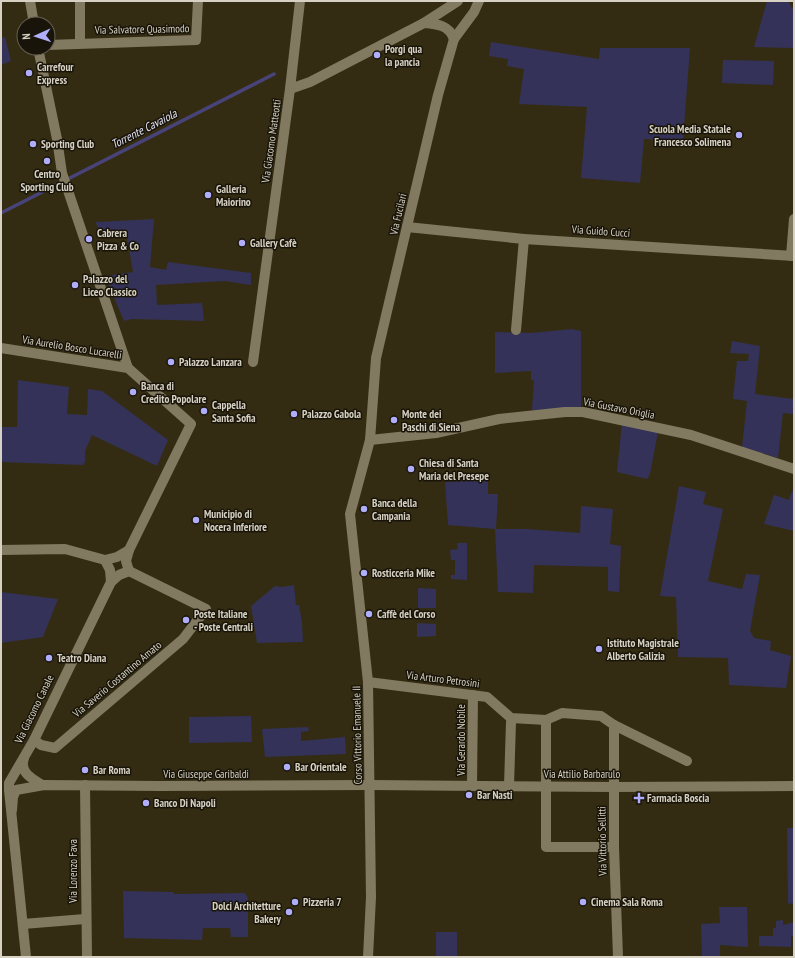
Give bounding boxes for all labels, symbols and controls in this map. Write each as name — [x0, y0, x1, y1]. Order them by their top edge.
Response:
north arrow — [16, 16, 56, 56]
street label: Via Salvatore Quasimodo — [93, 21, 190, 37]
text: N — [19, 33, 33, 40]
place label: Porgi qua la pancia — [385, 42, 422, 69]
marker: Porgi qua la pancia — [372, 50, 382, 60]
place label: Carrefour Express — [37, 60, 74, 87]
marker: Carrefour Express — [24, 68, 34, 78]
street label: Via Giacomo Matteotti — [258, 98, 284, 185]
water label: Torrente Cavaiola — [108, 105, 180, 152]
place label: Scuola Media Statale Francesco Solimena — [649, 122, 731, 149]
marker: Scuola Media Statale Francesco Solimena — [734, 130, 744, 140]
place label: Sporting Club — [41, 137, 94, 151]
marker: Sporting Club — [28, 139, 38, 149]
marker: Centro Sporting Club — [42, 156, 52, 166]
place label: Centro Sporting Club — [20, 167, 74, 194]
place label: Galleria Maiorino — [216, 182, 251, 209]
marker: Galleria Maiorino — [203, 190, 213, 200]
street label: Via Fucilari — [386, 192, 410, 237]
street label: Via Guido Cucci — [570, 222, 631, 240]
place label: Cabrera Pizza & Co — [97, 226, 139, 253]
marker: Cabrera Pizza & Co — [84, 234, 94, 244]
place label: Gallery Cafè — [250, 236, 297, 250]
marker: Gallery Cafè — [237, 238, 247, 248]
place label: Palazzo del Liceo Classico — [83, 272, 137, 299]
marker: Palazzo del Liceo Classico — [70, 280, 80, 290]
street label: Via Aurelio Bosco Lucarelli — [20, 332, 123, 362]
place label: Palazzo Lanzara — [179, 355, 242, 369]
marker: Palazzo Lanzara — [166, 357, 176, 367]
place label: Banca di Credito Popolare — [141, 379, 207, 406]
marker: Banca di Credito Popolare — [128, 387, 138, 397]
street label: Via Gustavo Origlia — [581, 394, 656, 422]
place label: Cappella Santa Sofia — [212, 398, 256, 425]
marker: Cappella Santa Sofia — [199, 406, 209, 416]
place label: Palazzo Gabola — [302, 407, 362, 421]
place label: Monte dei Paschi di Siena — [402, 407, 460, 434]
marker: Palazzo Gabola — [289, 409, 299, 419]
marker: Monte dei Paschi di Siena — [389, 415, 399, 425]
place label: Chiesa di Santa Maria del Presepe — [419, 456, 489, 483]
marker: Chiesa di Santa Maria del Presepe — [406, 464, 416, 474]
place label: Banca della Campania — [372, 496, 417, 523]
marker: Banca della Campania — [359, 504, 369, 514]
place label: Municipio di Nocera Inferiore — [204, 507, 267, 534]
marker: Municipio di Nocera Inferiore — [191, 515, 201, 525]
place label: Rosticceria Mike — [372, 566, 435, 580]
marker: Rosticceria Mike — [359, 568, 369, 578]
place label: Poste Italiane - Poste Centrali — [194, 607, 253, 634]
place label: Caffè del Corso — [377, 607, 435, 621]
marker: Caffè del Corso — [364, 609, 374, 619]
marker: Poste Italiane - Poste Centrali — [181, 615, 191, 625]
place label: Istituto Magistrale Alberto Galizia — [606, 636, 679, 663]
street label: Via Saverio Costantino Amato — [69, 638, 164, 721]
marker: Istituto Magistrale Alberto Galizia — [594, 644, 604, 654]
place label: Teatro Diana — [57, 651, 107, 665]
marker: Teatro Diana — [44, 653, 54, 663]
street label: Via Arturo Petrosini — [405, 667, 480, 690]
street label: Via Giacomo Canale — [11, 672, 57, 747]
street label: Corso Vittorio Emanuele II — [349, 686, 365, 784]
street label: Via Gerardo Nobile — [454, 704, 468, 777]
place label: Bar Orientale — [295, 760, 347, 774]
marker: Bar Orientale — [282, 762, 292, 772]
place label: Bar Roma — [93, 763, 131, 777]
marker: Bar Roma — [80, 765, 90, 775]
street label: Via Giuseppe Garibaldi — [162, 767, 249, 781]
street label: Via Attilio Barbarulo — [543, 767, 620, 781]
place label: Bar Nasti — [477, 788, 513, 802]
marker: Bar Nasti — [464, 790, 474, 800]
place label: Farmacia Boscia — [647, 791, 710, 805]
marker: Farmacia Boscia — [634, 793, 644, 803]
place label: Banco Di Napoli — [154, 796, 216, 810]
marker: Banco Di Napoli — [141, 798, 151, 808]
street label: Via Vittorio Sellitti — [594, 806, 610, 877]
street label: Via Lorenzo Fava — [66, 839, 80, 904]
place label: Pizzeria 7 — [303, 895, 342, 909]
place label: Cinema Sala Roma — [591, 895, 663, 909]
marker: Pizzeria 7 — [290, 897, 300, 907]
marker: Cinema Sala Roma — [578, 897, 588, 907]
place label: Dolci Architetture Bakery — [212, 899, 282, 926]
marker: Dolci Architetture Bakery — [284, 907, 294, 917]

